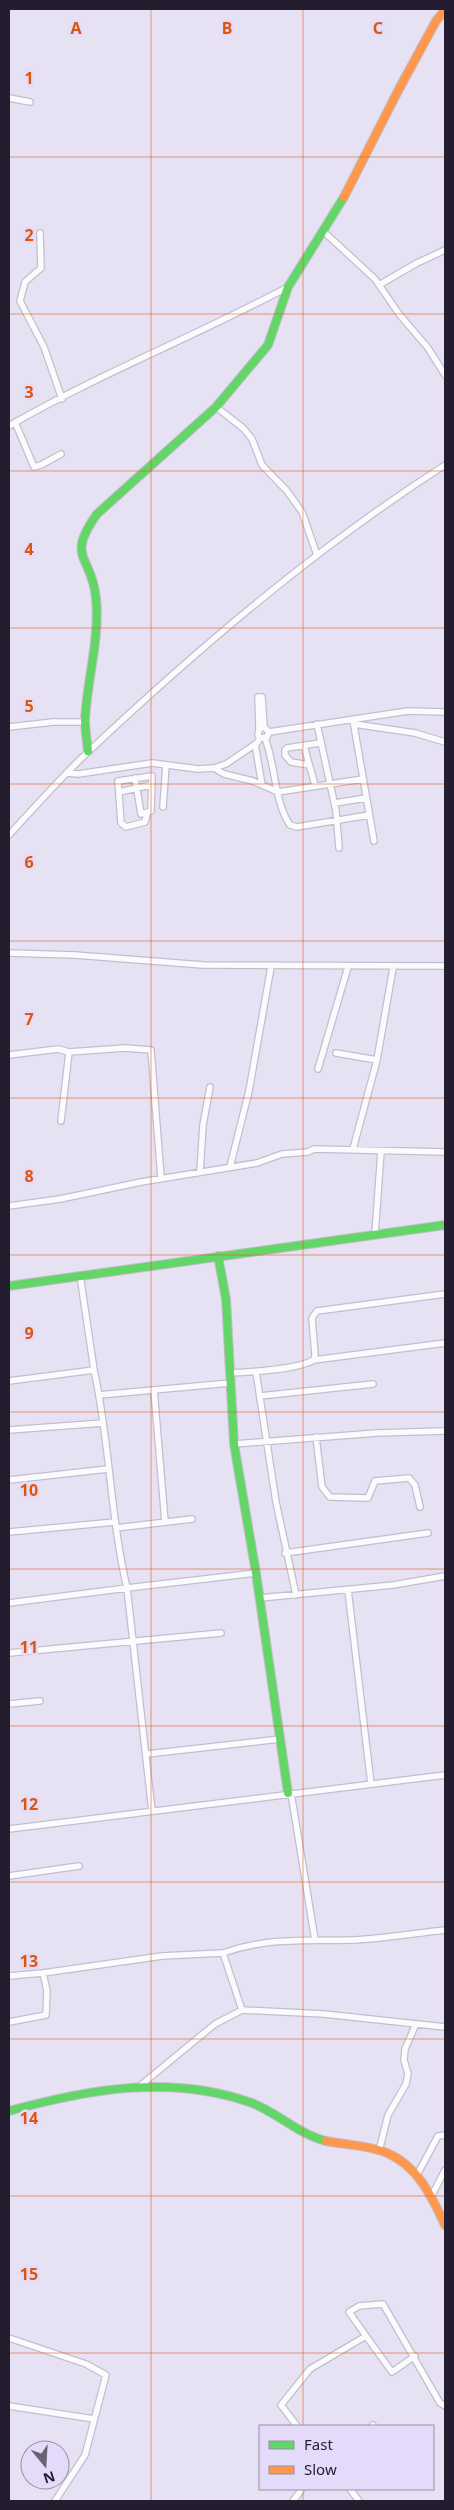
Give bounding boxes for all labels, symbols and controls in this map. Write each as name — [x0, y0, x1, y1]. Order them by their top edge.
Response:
text: A — [70, 17, 82, 39]
text: B — [222, 17, 232, 39]
text: C — [373, 17, 383, 39]
text: 1 — [24, 67, 34, 89]
text: 2 — [24, 224, 34, 246]
text: 3 — [24, 381, 34, 403]
text: 4 — [24, 538, 34, 560]
text: 5 — [24, 695, 34, 717]
text: 6 — [24, 851, 34, 873]
text: 7 — [24, 1008, 34, 1030]
text: 8 — [24, 1165, 34, 1187]
text: 9 — [24, 1322, 34, 1344]
text: 10 — [20, 1479, 38, 1501]
text: 11 — [20, 1636, 38, 1658]
text: 12 — [20, 1793, 38, 1815]
text: 13 — [20, 1950, 38, 1972]
text: 14 — [20, 2107, 38, 2129]
text: 15 — [20, 2263, 38, 2285]
legend — [259, 2425, 434, 2490]
text: Fast — [304, 2434, 333, 2454]
north arrow — [20, 2440, 70, 2490]
text: Slow — [304, 2459, 337, 2479]
text: N — [41, 2467, 58, 2489]

